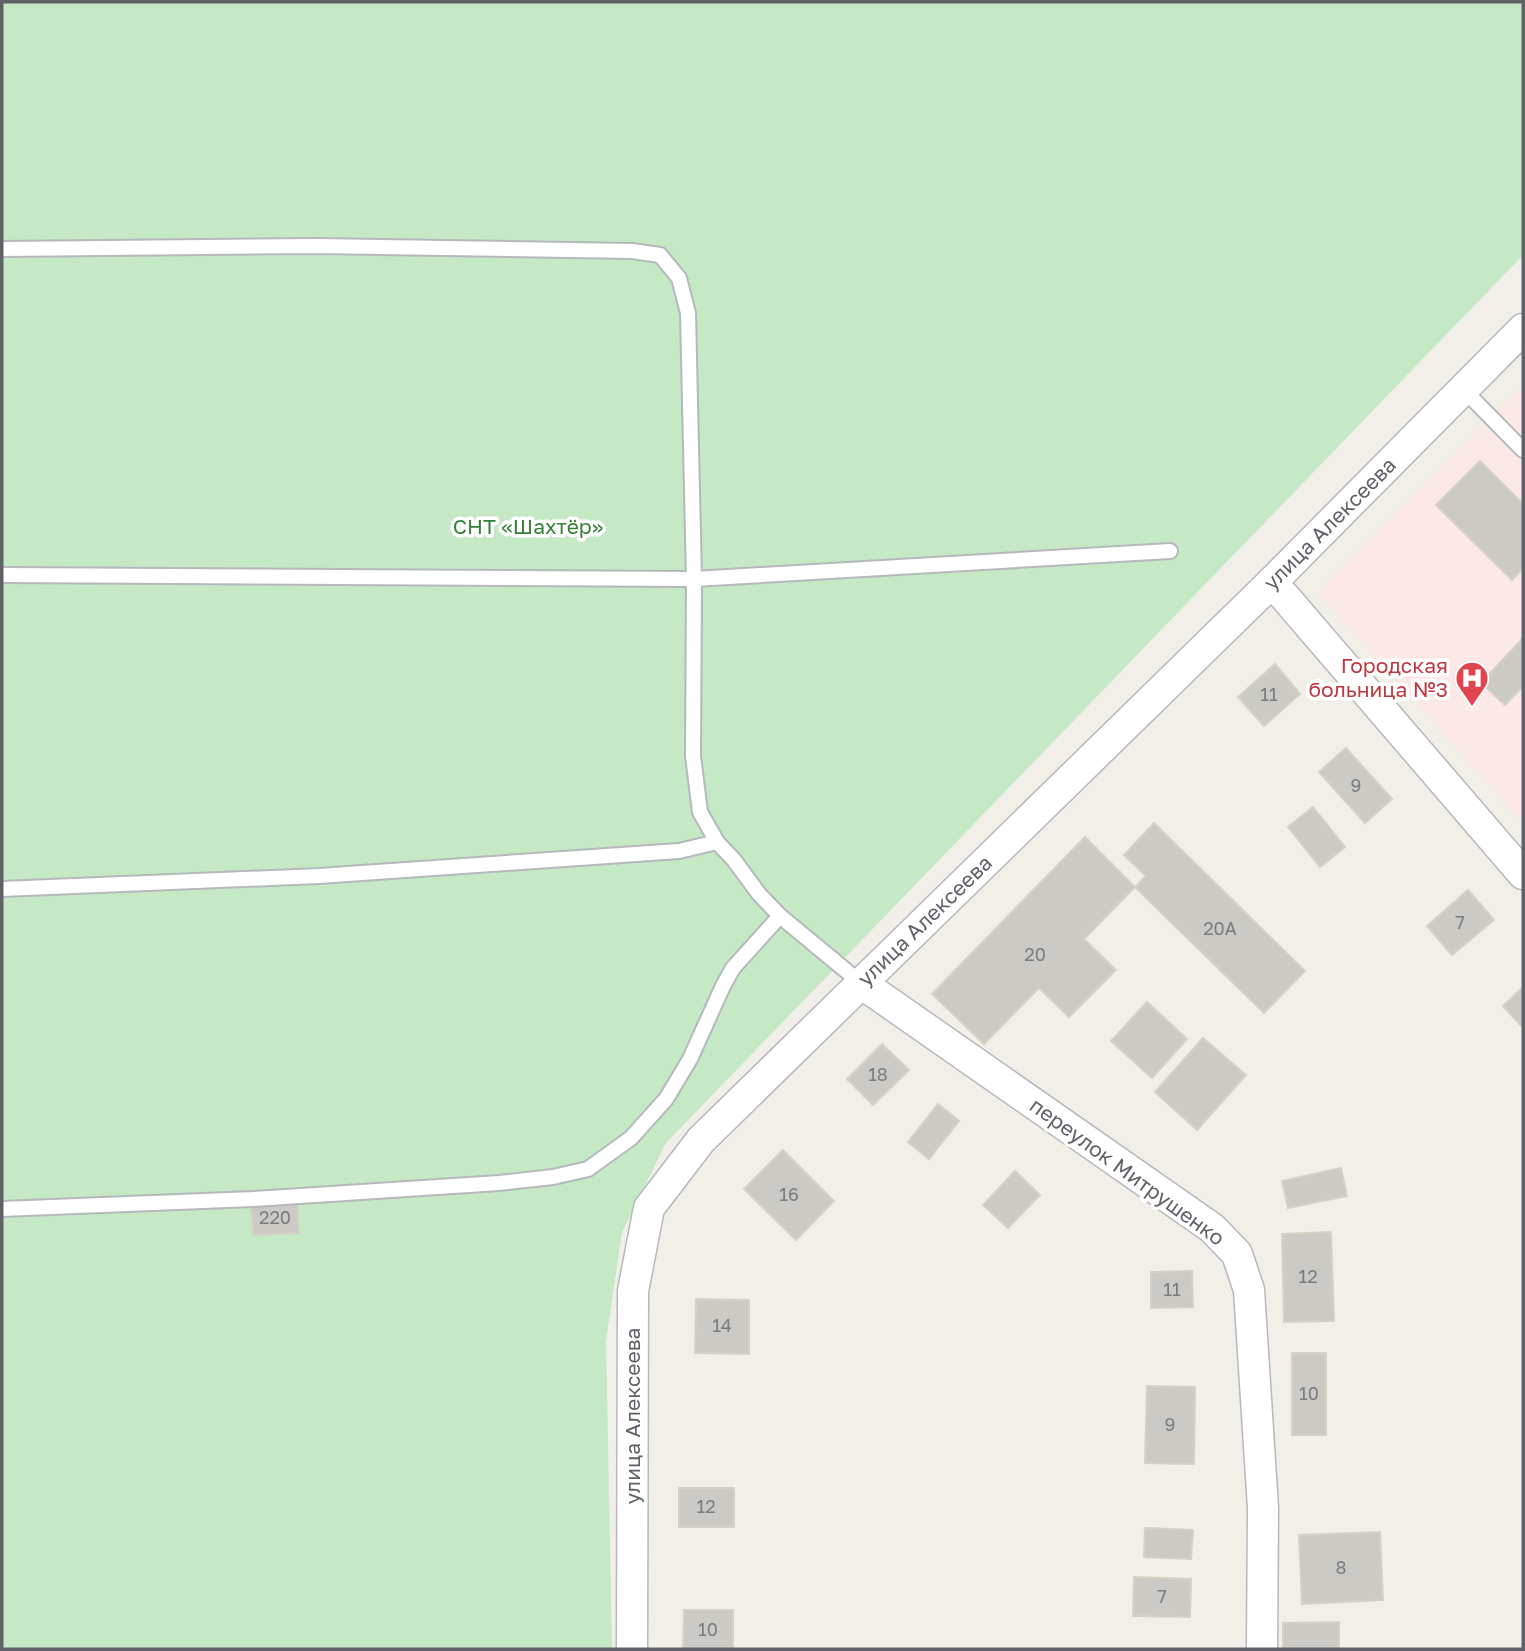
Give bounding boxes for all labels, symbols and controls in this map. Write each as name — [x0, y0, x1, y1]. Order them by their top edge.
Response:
street label: улица Алексеева — [1258, 452, 1401, 595]
park label: СНТ «Шахтёр» — [453, 513, 603, 539]
place label: Городская больница №3 — [1309, 652, 1448, 702]
hospital icon: Городская больница №3 — [1453, 659, 1491, 708]
house number: 11 — [1260, 683, 1278, 705]
house number: 9 — [1351, 774, 1361, 796]
street label: улица Алексеева — [852, 849, 997, 991]
house number: 7 — [1455, 911, 1465, 933]
house number: 20А — [1203, 917, 1237, 939]
house number: 20 — [1024, 943, 1046, 965]
house number: 18 — [868, 1063, 888, 1085]
street label: переулок Митрушенко — [1025, 1092, 1230, 1251]
house number: 16 — [779, 1183, 799, 1205]
house number: 220 — [259, 1206, 291, 1228]
house number: 12 — [1298, 1265, 1318, 1287]
house number: 11 — [1163, 1278, 1181, 1300]
house number: 14 — [712, 1314, 732, 1336]
street label: улица Алексеева — [619, 1328, 645, 1504]
house number: 10 — [1299, 1382, 1319, 1404]
house number: 9 — [1165, 1413, 1175, 1435]
house number: 12 — [696, 1495, 716, 1517]
house number: 8 — [1336, 1556, 1346, 1578]
house number: 7 — [1157, 1585, 1167, 1607]
house number: 10 — [698, 1618, 718, 1640]

